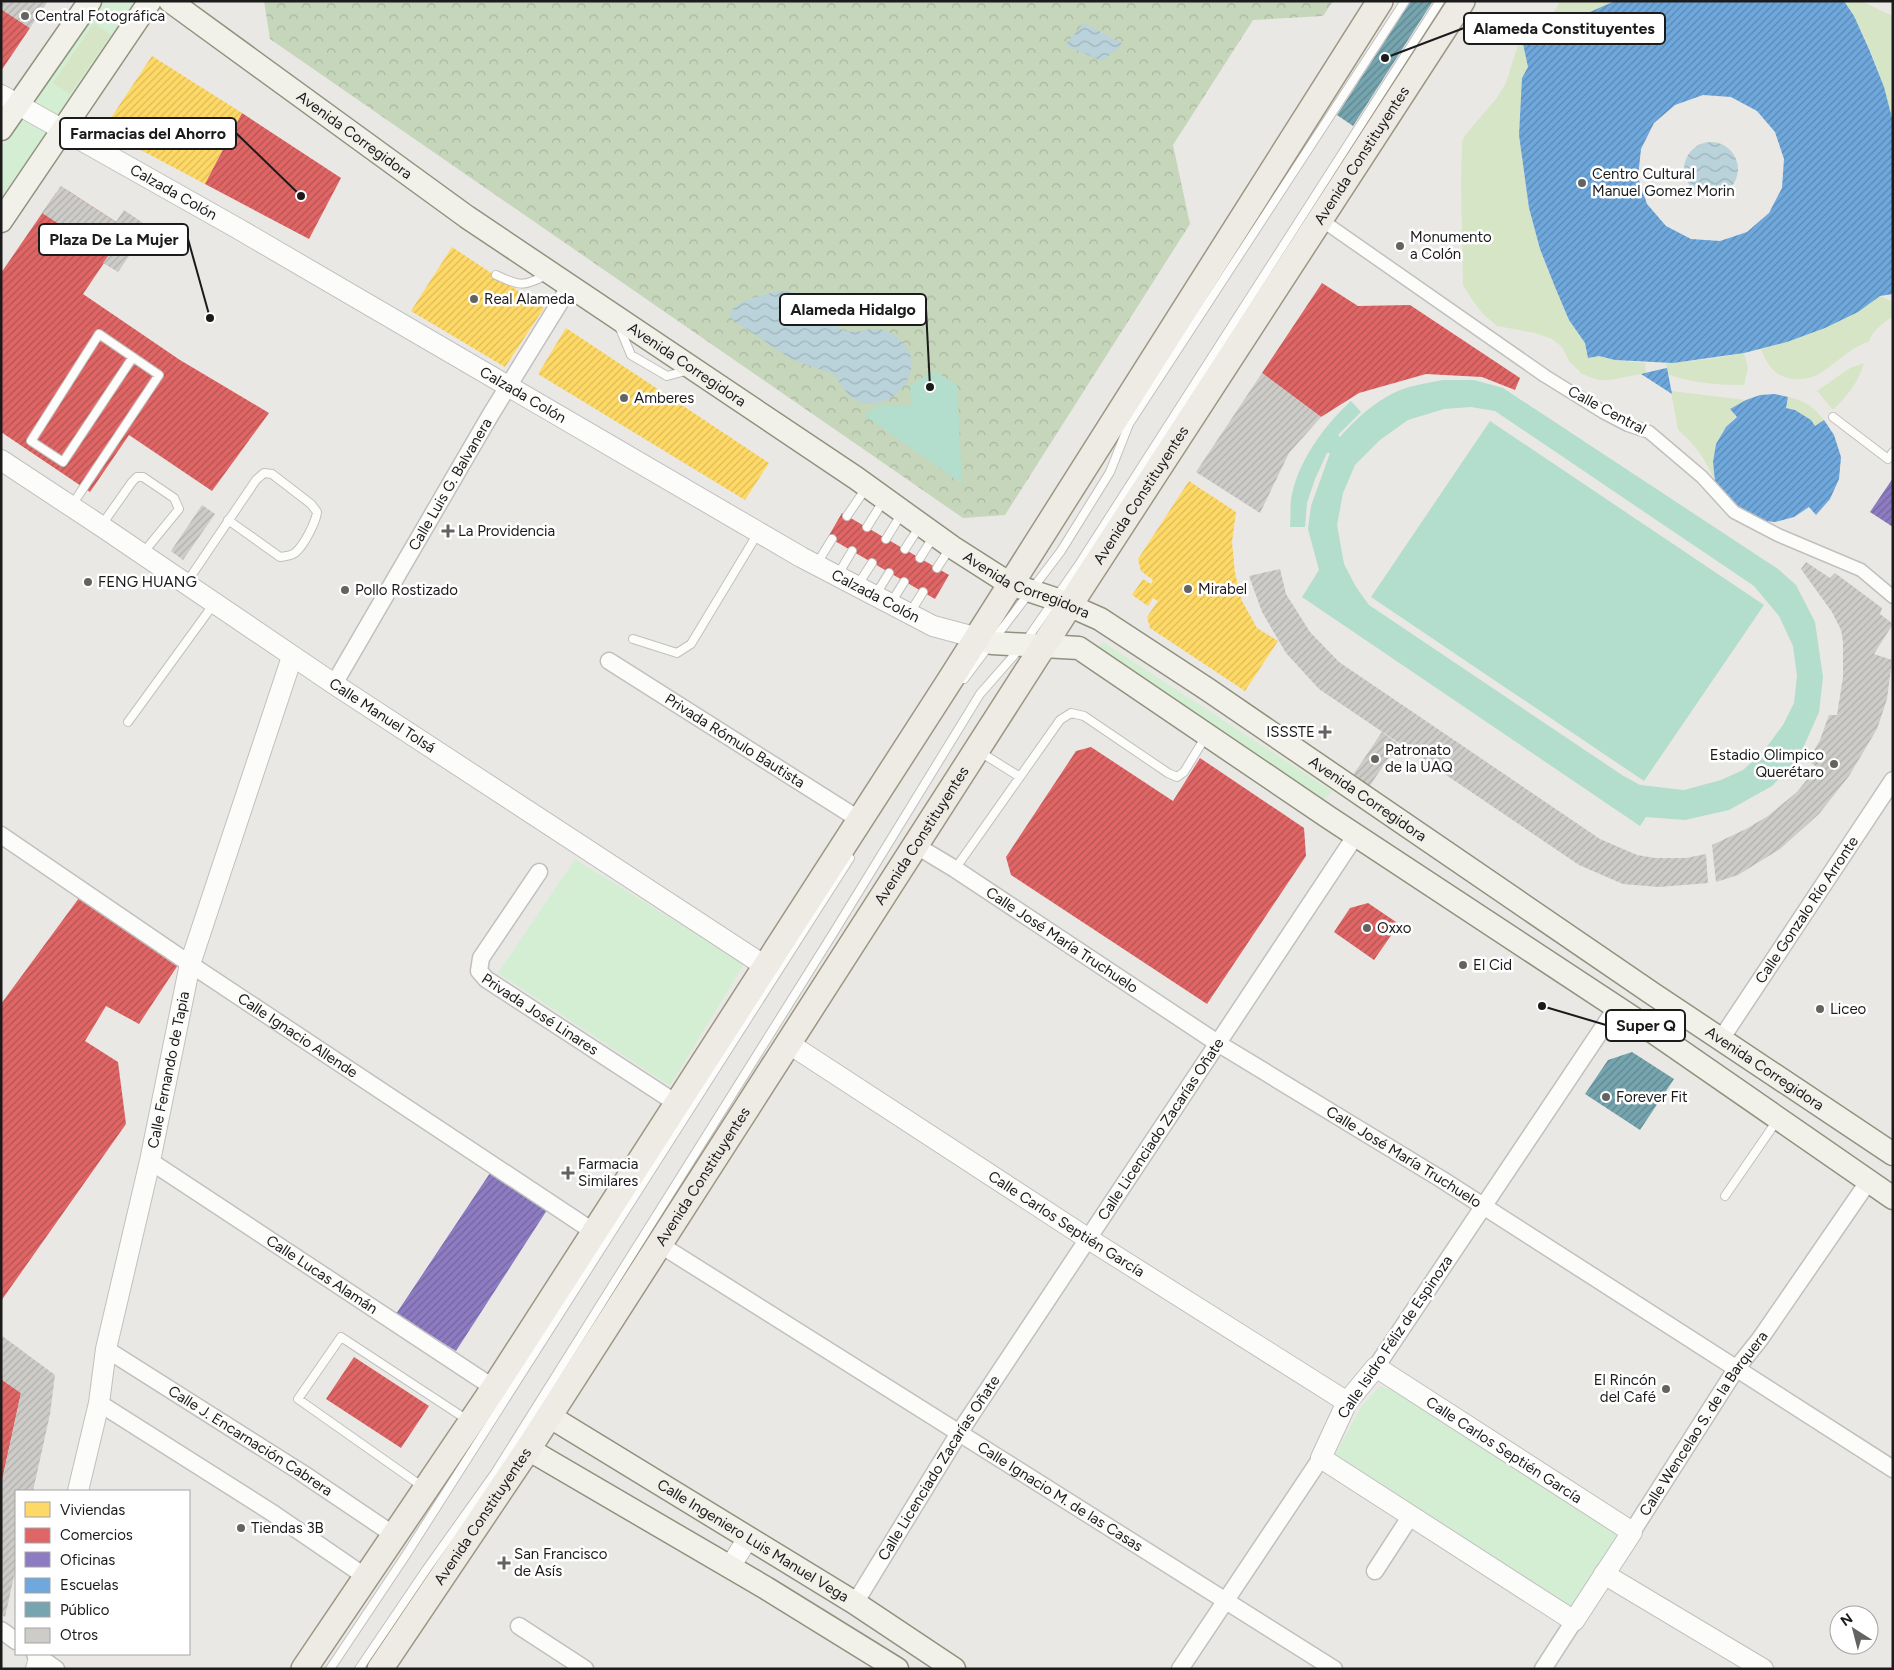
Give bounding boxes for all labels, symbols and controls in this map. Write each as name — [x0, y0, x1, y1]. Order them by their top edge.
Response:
place label: Central Fotográfica — [35, 7, 165, 25]
marker: Central Fotográfica — [19, 10, 31, 22]
callout: Alameda Constituyentes — [1464, 13, 1665, 44]
text: Alameda Constituyentes — [1473, 19, 1655, 38]
street label: Avenida Constituyentes — [1310, 83, 1413, 228]
street label: Avenida Corregidora — [293, 87, 416, 183]
callout: Farmacias del Ahorro — [60, 118, 236, 149]
text: Farmacias del Ahorro — [70, 124, 226, 143]
street label: Calzada Colón — [127, 161, 220, 224]
place label: Centro Cultural Manuel Gomez Morin — [1592, 165, 1735, 200]
marker: Centro Cultural Manuel Gomez Morin — [1576, 177, 1588, 189]
callout: Plaza De La Mujer — [39, 224, 188, 255]
place label: Monumento a Colón — [1410, 228, 1492, 263]
text: Plaza De La Mujer — [49, 230, 179, 249]
marker: Monumento a Colón — [1394, 240, 1406, 252]
place label: Real Alameda — [484, 290, 575, 308]
marker: Real Alameda — [468, 293, 480, 305]
callout: Alameda Hidalgo — [780, 294, 926, 325]
text: Alameda Hidalgo — [790, 300, 916, 319]
street label: Avenida Corregidora — [624, 319, 749, 411]
street label: Calzada Colón — [477, 363, 569, 427]
street label: Calle Central — [1565, 382, 1649, 438]
place label: Amberes — [634, 389, 694, 407]
marker: Amberes — [618, 392, 630, 404]
street label: Calle Luis G. Balvanera — [405, 415, 496, 554]
street label: Avenida Constituyentes — [1090, 423, 1192, 568]
place label: La Providencia — [458, 522, 555, 540]
marker: La Providencia — [442, 525, 454, 537]
street label: Avenida Corregidora — [960, 547, 1092, 622]
street label: Calzada Colón — [828, 566, 923, 626]
place label: FENG HUANG — [98, 573, 197, 591]
marker: FENG HUANG — [82, 576, 94, 588]
place label: Mirabel — [1198, 580, 1247, 598]
place label: Pollo Rostizado — [355, 581, 458, 599]
marker: Mirabel — [1182, 583, 1194, 595]
marker: Pollo Rostizado — [339, 584, 351, 596]
street label: Calle Manuel Tolsá — [326, 674, 439, 757]
street label: Privada Rómulo Bautista — [662, 690, 808, 792]
place label: ISSSTE — [1266, 723, 1315, 741]
marker: ISSSTE — [1319, 726, 1331, 738]
place label: Patronato de la UAQ — [1385, 741, 1453, 776]
place label: Estadio Olimpico Querétaro — [1710, 746, 1824, 781]
street label: Avenida Corregidora — [1306, 752, 1430, 845]
marker: Patronato de la UAQ — [1369, 753, 1381, 765]
marker: Estadio Olimpico Querétaro — [1828, 758, 1840, 770]
street label: Avenida Constituyentes — [871, 763, 973, 908]
street label: Calle Gonzalo Río Arronte — [1751, 833, 1862, 987]
street label: Calle José María Truchuelo — [982, 883, 1142, 997]
place label: Oxxo — [1377, 919, 1412, 937]
marker: Oxxo — [1361, 922, 1373, 934]
place label: El Cid — [1473, 956, 1512, 974]
marker: El Cid — [1457, 959, 1469, 971]
street label: Privada José Linares — [478, 970, 602, 1059]
street label: Calle Ignacio Allende — [234, 989, 361, 1082]
street label: Calle Fernando de Tapia — [144, 990, 193, 1150]
place label: Liceo — [1830, 1000, 1867, 1018]
marker: Liceo — [1814, 1003, 1826, 1015]
callout: Super Q — [1606, 1010, 1685, 1041]
text: Super Q — [1616, 1016, 1676, 1035]
street label: Avenida Corregidora — [1702, 1023, 1827, 1114]
street label: Calle Licenciado Zacarías Oñate — [1094, 1035, 1228, 1224]
place label: Forever Fit — [1616, 1088, 1688, 1106]
marker: Forever Fit — [1600, 1091, 1612, 1103]
street label: Calle José María Truchuelo — [1323, 1102, 1485, 1212]
street label: Avenida Constituyentes — [652, 1104, 754, 1249]
place label: Farmacia Similares — [578, 1155, 638, 1190]
marker: Farmacia Similares — [562, 1167, 574, 1179]
street label: Calle Carlos Septién García — [985, 1167, 1148, 1281]
street label: Calle Lucas Alamán — [263, 1231, 381, 1318]
street label: Calle Isidro Féliz de Espinoza — [1334, 1252, 1456, 1422]
street label: Calle Wencelao S. de la Barquera — [1636, 1328, 1772, 1519]
place label: El Rincón del Café — [1594, 1371, 1656, 1406]
street label: Calle Licenciado Zacarías Oñate — [874, 1372, 1004, 1564]
street label: Calle J. Encarnación Cabrera — [165, 1382, 336, 1500]
marker: El Rincón del Café — [1660, 1383, 1672, 1395]
street label: Calle Carlos Septién García — [1423, 1393, 1585, 1507]
street label: Calle Ignacio M. de las Casas — [974, 1438, 1146, 1555]
street label: Avenida Constituyentes — [430, 1444, 535, 1588]
street label: Calle Ingeniero Luis Manuel Vega — [654, 1475, 852, 1606]
legend — [15, 1490, 190, 1655]
text: Viviendas — [60, 1501, 125, 1519]
place label: Tiendas 3B — [251, 1519, 324, 1537]
marker: Tiendas 3B — [235, 1522, 247, 1534]
text: Comercios — [60, 1526, 133, 1544]
place label: San Francisco de Asís — [514, 1545, 608, 1580]
text: Oficinas — [60, 1551, 115, 1569]
marker: San Francisco de Asís — [498, 1557, 510, 1569]
text: Escuelas — [60, 1576, 119, 1594]
text: Público — [60, 1601, 110, 1619]
north arrow — [1829, 1605, 1879, 1655]
text: N — [1837, 1610, 1856, 1630]
text: Otros — [60, 1626, 98, 1644]

